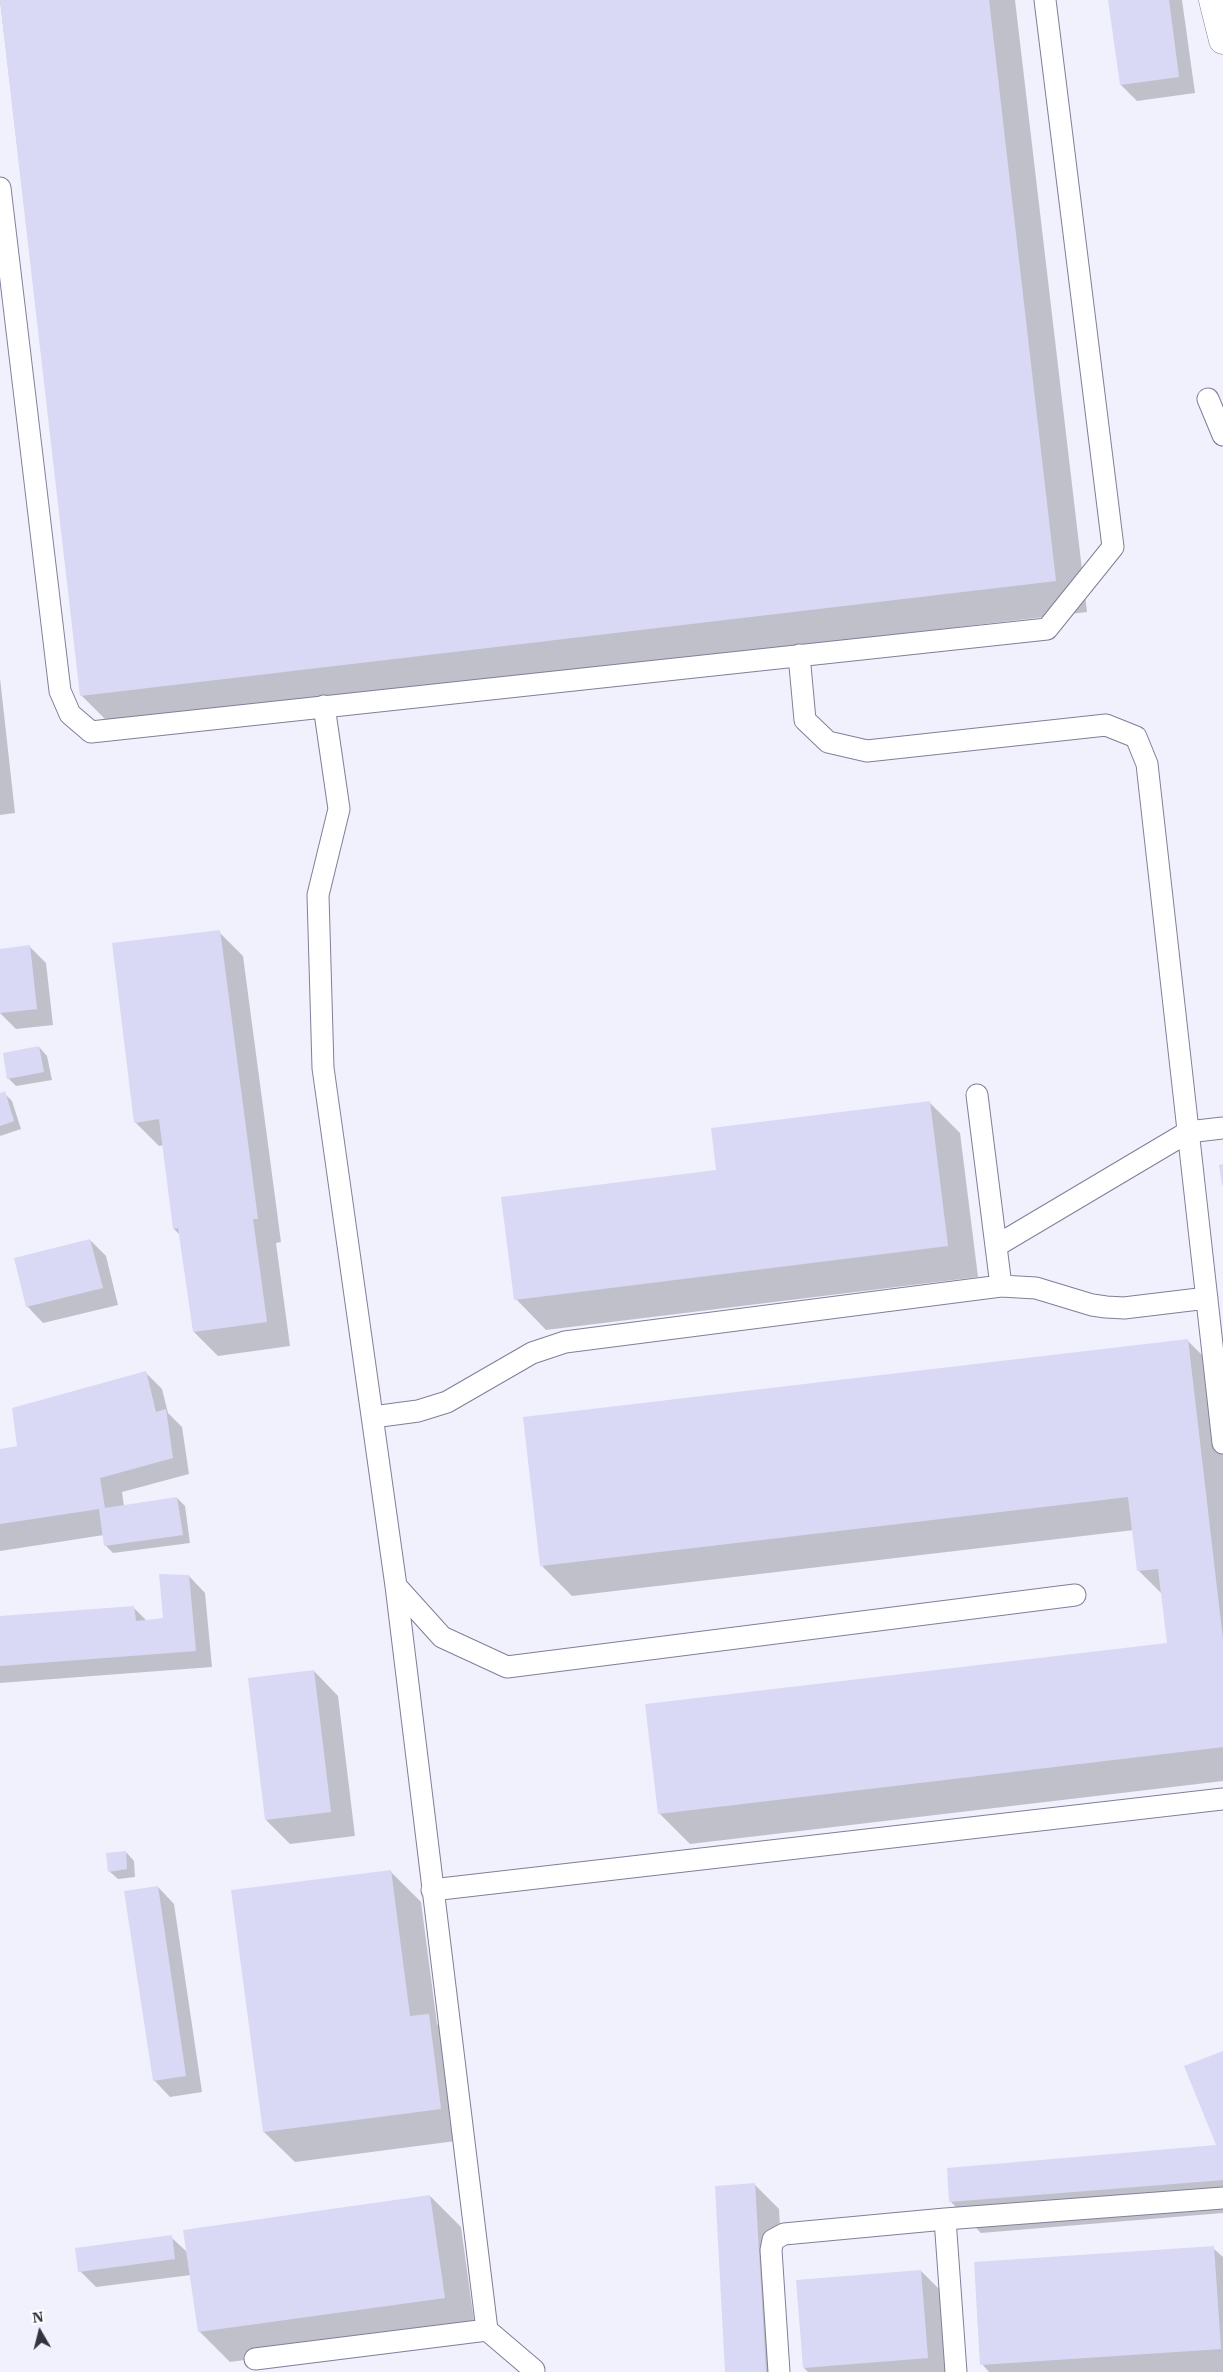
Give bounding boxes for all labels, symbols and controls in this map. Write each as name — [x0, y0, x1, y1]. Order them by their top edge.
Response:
north arrow — [15, 2307, 65, 2357]
text: N — [31, 2307, 45, 2327]

